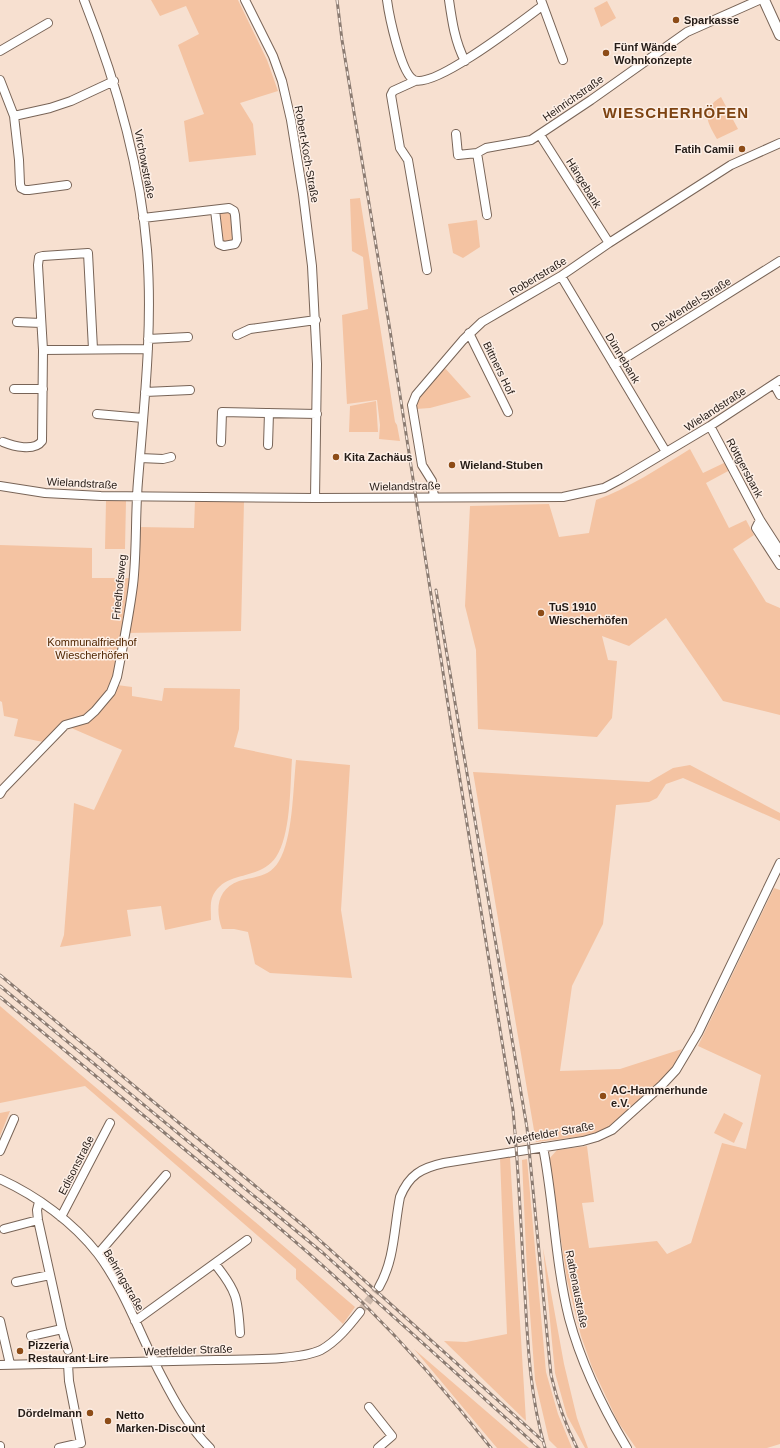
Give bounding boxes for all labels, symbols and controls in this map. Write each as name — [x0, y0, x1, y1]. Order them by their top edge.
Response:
place label: Sparkasse — [684, 14, 739, 26]
marker: Sparkasse — [671, 15, 681, 25]
place label: Fünf Wände Wohnkonzepte — [614, 41, 692, 66]
marker: Fünf Wände Wohnkonzepte — [601, 48, 611, 58]
street label: Heinrichstraße — [540, 73, 606, 123]
street label: Robert-Koch-Straße — [293, 104, 321, 204]
district label: WIESCHERHÖFEN — [603, 104, 749, 121]
street label: Virchowstraße — [132, 128, 158, 200]
place label: Fatih Camii — [675, 143, 734, 155]
marker: Fatih Camii — [737, 144, 747, 154]
street label: Hängebank — [564, 156, 604, 210]
street label: Robertstraße — [507, 254, 569, 298]
street label: De-Wendel-Straße — [649, 275, 733, 333]
street label: Dünnebank — [603, 331, 643, 386]
street label: Bittners Hof — [481, 340, 517, 397]
street label: Wielandstraße — [682, 385, 748, 433]
street label: Röttgersbank — [724, 436, 766, 500]
place label: Kita Zachäus — [344, 451, 412, 463]
marker: Kita Zachäus — [331, 452, 341, 462]
place label: Wieland-Stuben — [460, 459, 543, 471]
marker: Wieland-Stuben — [447, 460, 457, 470]
street label: Wielandstraße — [46, 475, 118, 491]
street label: Wielandstraße — [369, 479, 441, 493]
street label: Friedhofsweg — [110, 554, 128, 620]
place label: TuS 1910 Wiescherhöfen — [549, 601, 628, 626]
marker: TuS 1910 Wiescherhöfen — [536, 608, 546, 618]
park label: Kommunalfriedhof Wiescherhöfen — [47, 636, 138, 661]
place label: AC-Hammerhunde e.V. — [611, 1084, 708, 1109]
marker: AC-Hammerhunde e.V. — [598, 1091, 608, 1101]
street label: Weetfelder Straße — [505, 1119, 595, 1147]
street label: Edisonstraße — [56, 1133, 96, 1197]
street label: Behringstraße — [102, 1247, 146, 1313]
street label: Rathenaustraße — [564, 1249, 590, 1329]
place label: Pizzeria Restaurant Lire — [28, 1339, 109, 1364]
street label: Weetfelder Straße — [143, 1342, 233, 1358]
marker: Pizzeria Restaurant Lire — [15, 1346, 25, 1356]
place label: Dördelmann — [18, 1407, 82, 1419]
marker: Dördelmann — [85, 1408, 95, 1418]
place label: Netto Marken-Discount — [116, 1409, 206, 1434]
marker: Netto Marken-Discount — [103, 1416, 113, 1426]

